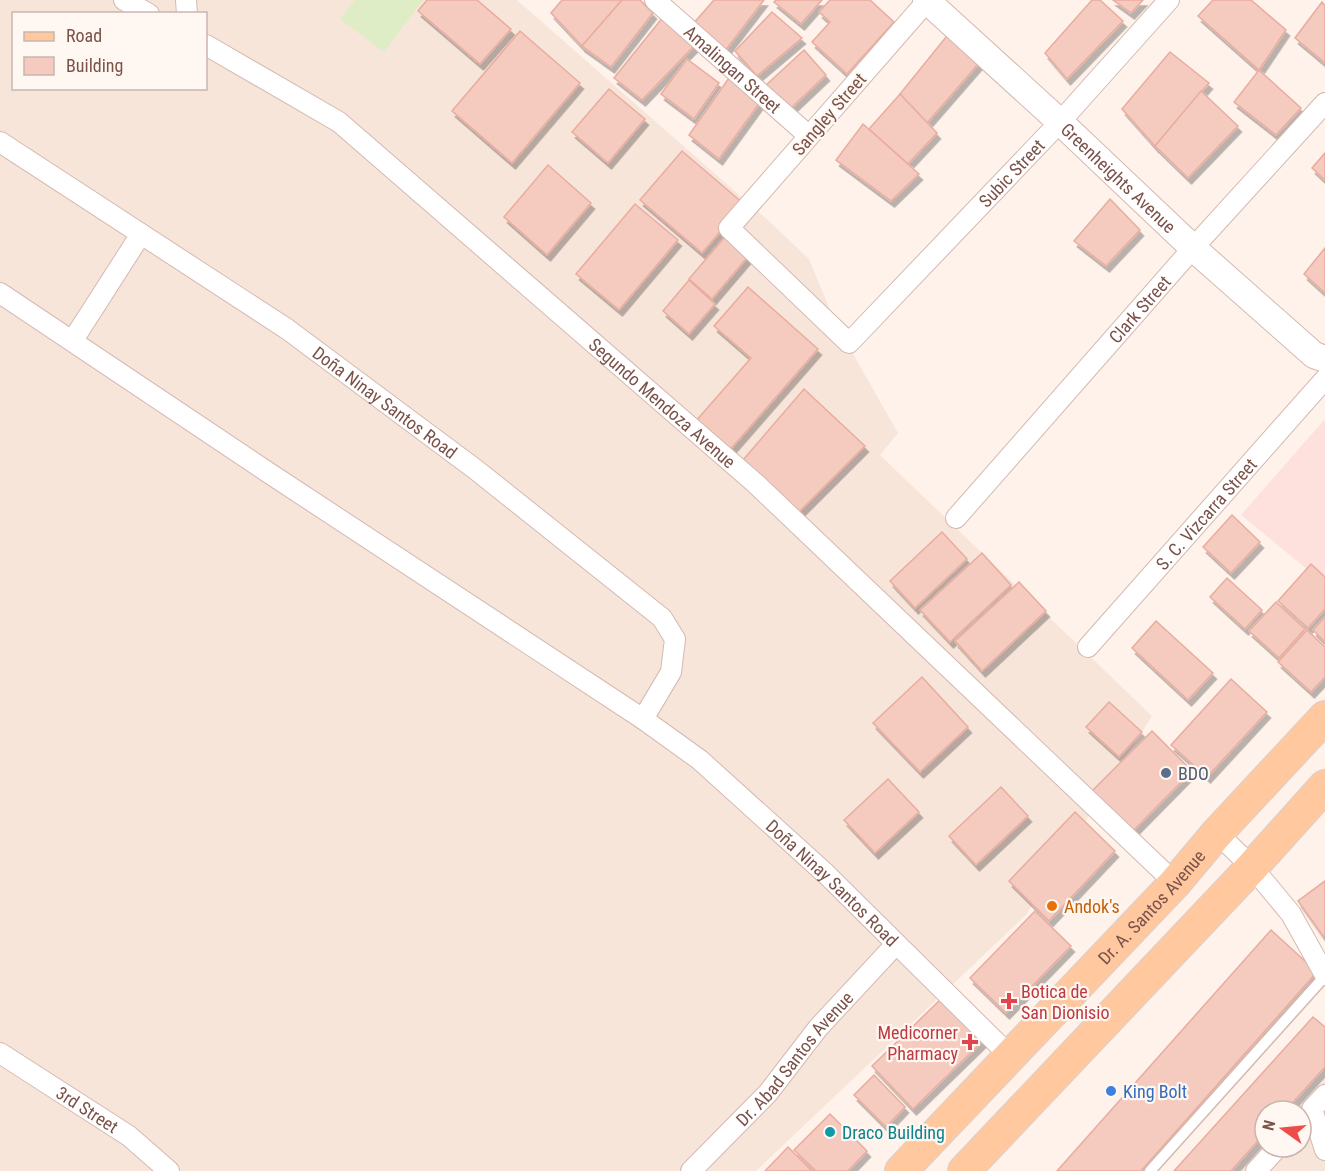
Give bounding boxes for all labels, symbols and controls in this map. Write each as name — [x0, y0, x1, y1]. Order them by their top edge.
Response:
legend — [12, 12, 207, 90]
street label: Amalingan Street — [680, 21, 786, 117]
text: Road — [66, 25, 102, 46]
text: Building — [66, 55, 123, 76]
street label: Sangley Street — [788, 69, 870, 159]
street label: Greenheights Avenue — [1057, 118, 1180, 237]
street label: Subic Street — [974, 135, 1049, 211]
street label: Clark Street — [1104, 271, 1175, 347]
street label: Segundo Mendoza Avenue — [585, 333, 740, 472]
street label: Doña Ninay Santos Road — [309, 342, 461, 463]
street label: S. C. Vizcarra Street — [1151, 454, 1261, 574]
place label: BDO — [1178, 763, 1209, 784]
marker: BDO — [1159, 766, 1173, 780]
street label: Doña Ninay Santos Road — [762, 815, 903, 950]
street label: Dr. A. Santos Avenue — [1093, 845, 1209, 968]
place label: Andok's — [1064, 896, 1120, 917]
marker: Andok's — [1045, 899, 1059, 913]
place label: Botica de San Dionisio — [1021, 981, 1109, 1023]
street label: Dr. Abad Santos Avenue — [731, 987, 857, 1130]
marker: Botica de San Dionisio — [1002, 994, 1016, 1008]
place label: Medicorner Pharmacy — [877, 1022, 959, 1064]
marker: Medicorner Pharmacy — [963, 1035, 977, 1049]
place label: King Bolt — [1123, 1081, 1187, 1102]
street label: 3rd Street — [53, 1082, 122, 1137]
marker: King Bolt — [1104, 1084, 1118, 1098]
north arrow — [1253, 1099, 1313, 1159]
text: N — [1259, 1118, 1279, 1132]
place label: Draco Building — [842, 1122, 945, 1143]
marker: Draco Building — [823, 1125, 837, 1139]

